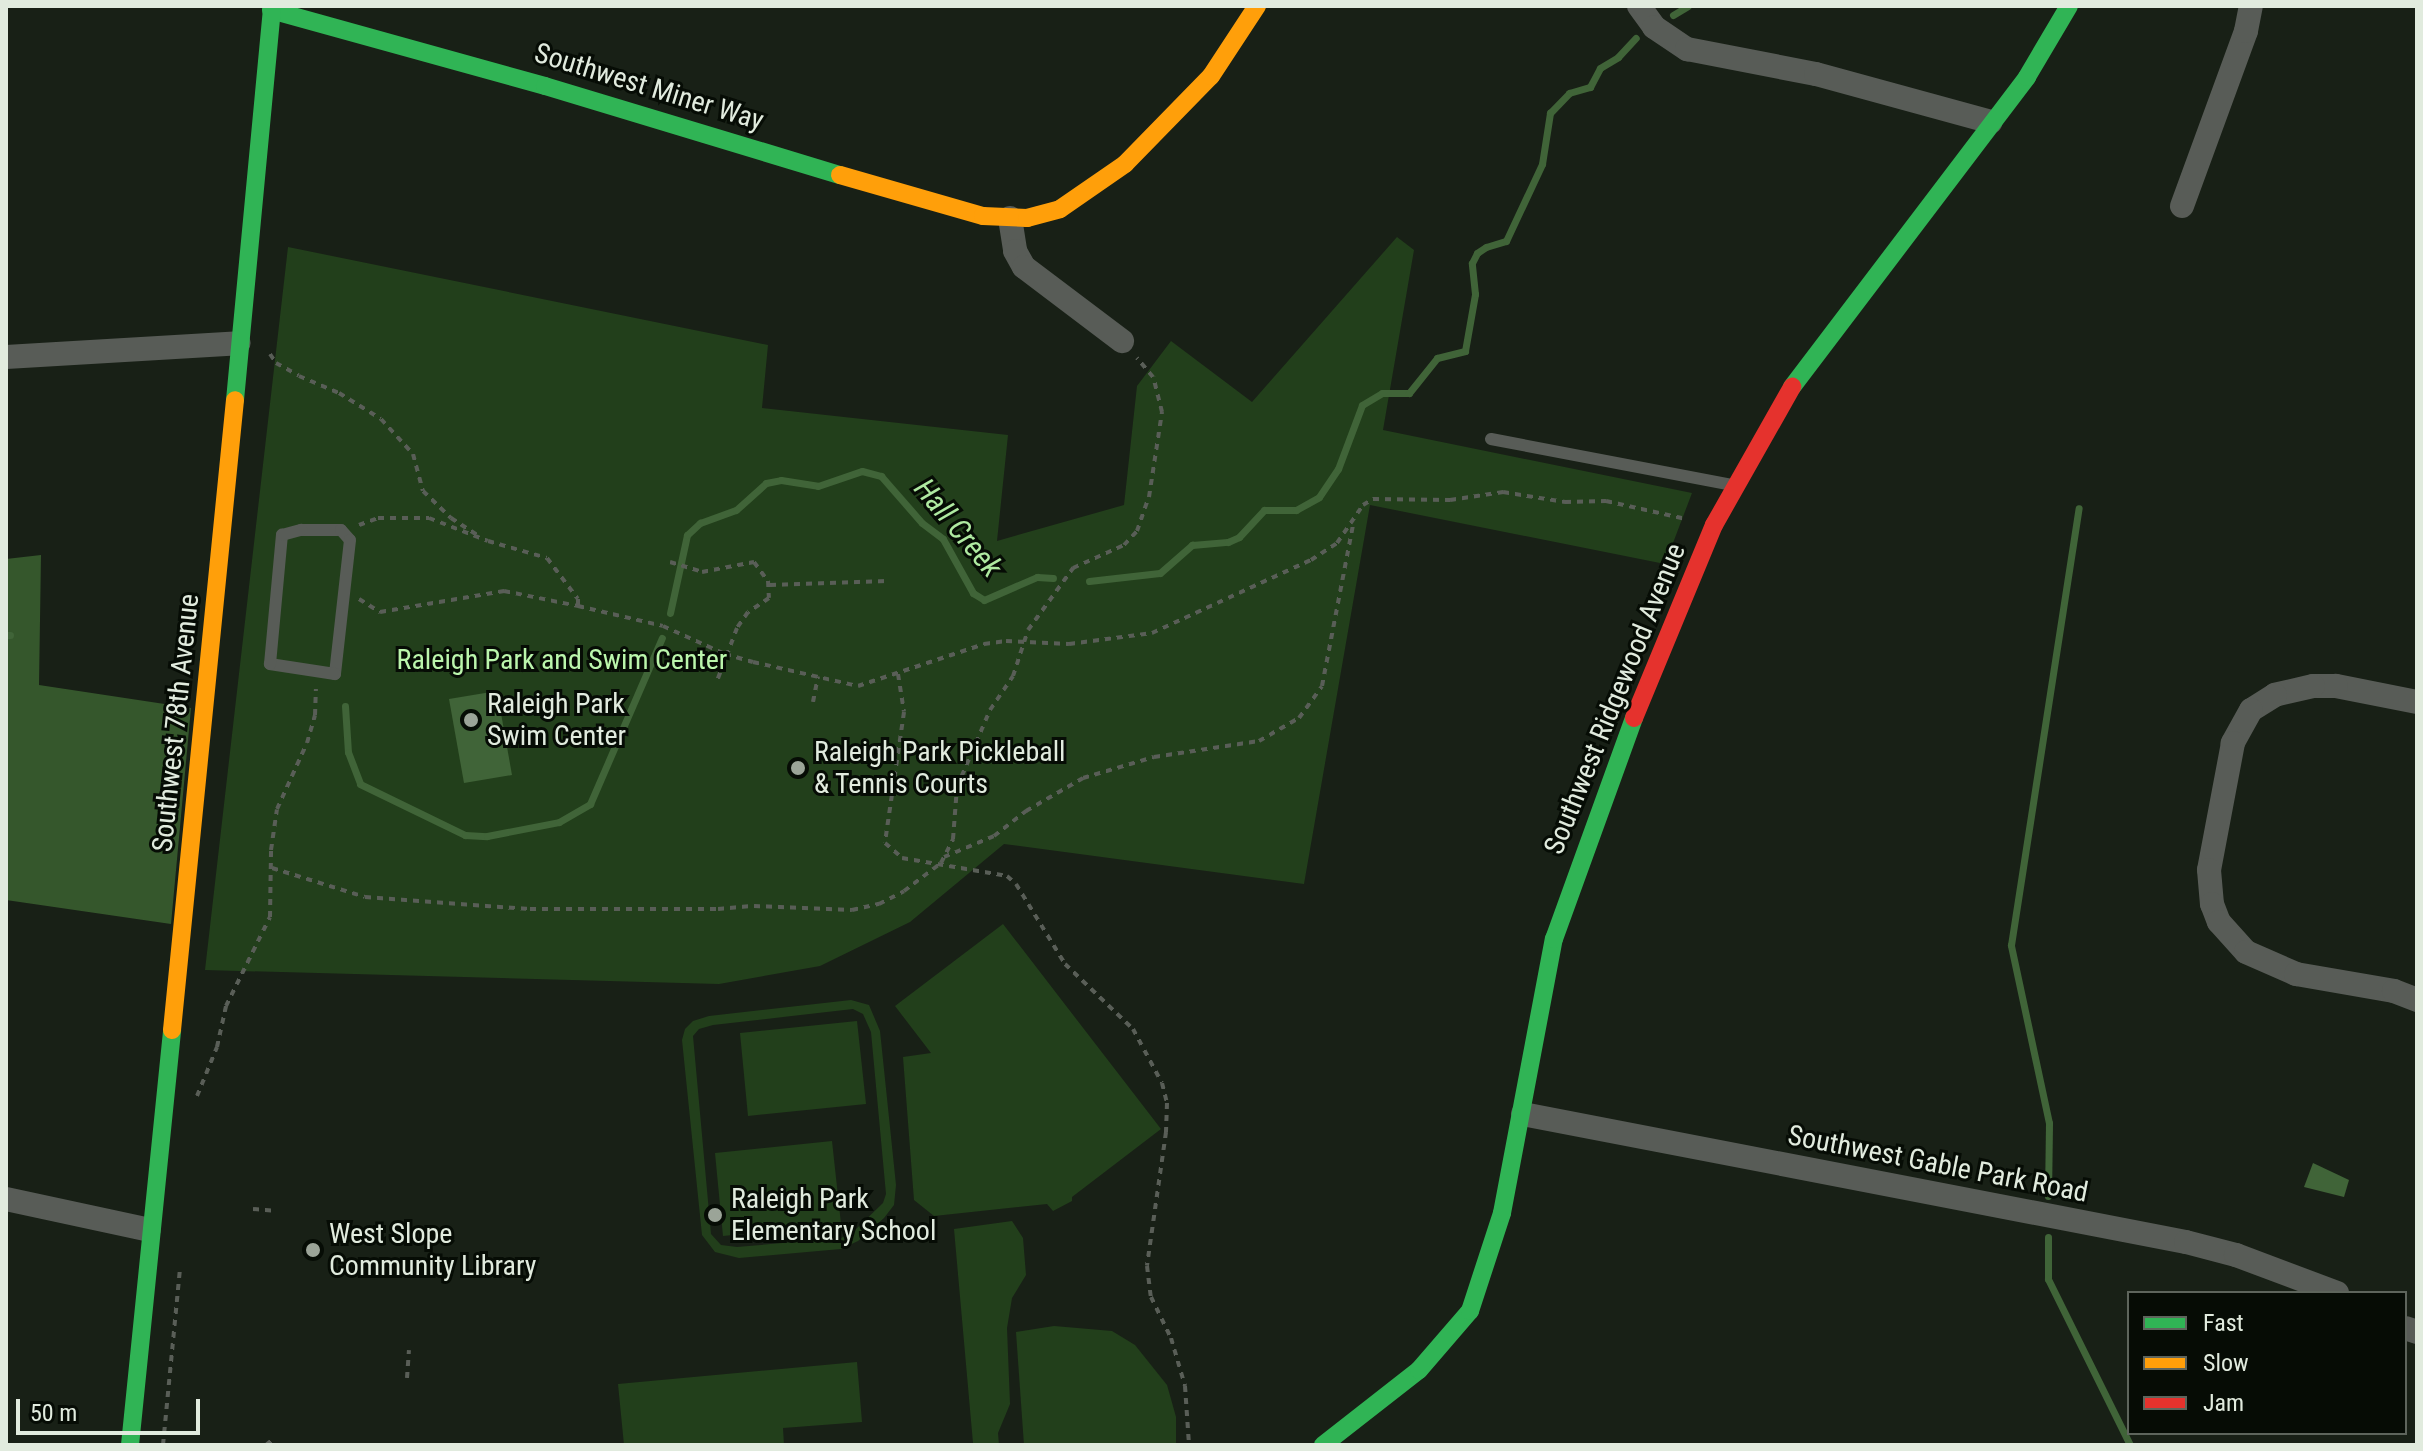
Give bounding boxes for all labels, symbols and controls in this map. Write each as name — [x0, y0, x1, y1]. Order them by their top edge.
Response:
street label: Southwest Miner Way — [530, 36, 768, 138]
water label: Hall Creek — [906, 471, 1010, 585]
street label: Southwest Ridgewood Avenue — [1537, 539, 1693, 859]
street label: Southwest 78th Avenue — [146, 592, 206, 854]
park label: Raleigh Park and Swim Center — [397, 643, 727, 677]
place label: Raleigh Park Swim Center — [487, 687, 626, 753]
marker: Raleigh Park Swim Center — [462, 711, 480, 729]
place label: Raleigh Park Pickleball & Tennis Courts — [814, 735, 1065, 801]
marker: Raleigh Park Pickleball & Tennis Courts — [789, 759, 807, 777]
street label: Southwest Gable Park Road — [1785, 1118, 2091, 1210]
place label: Raleigh Park Elementary School — [731, 1182, 936, 1248]
marker: Raleigh Park Elementary School — [706, 1206, 724, 1224]
place label: West Slope Community Library — [329, 1217, 536, 1283]
marker: West Slope Community Library — [304, 1241, 322, 1259]
legend — [2127, 1291, 2407, 1435]
text: Fast — [2203, 1309, 2244, 1337]
text: Slow — [2203, 1349, 2249, 1377]
scale bar — [20, 1383, 204, 1433]
text: Jam — [2203, 1389, 2244, 1417]
text: 50 m — [30, 1399, 77, 1427]

